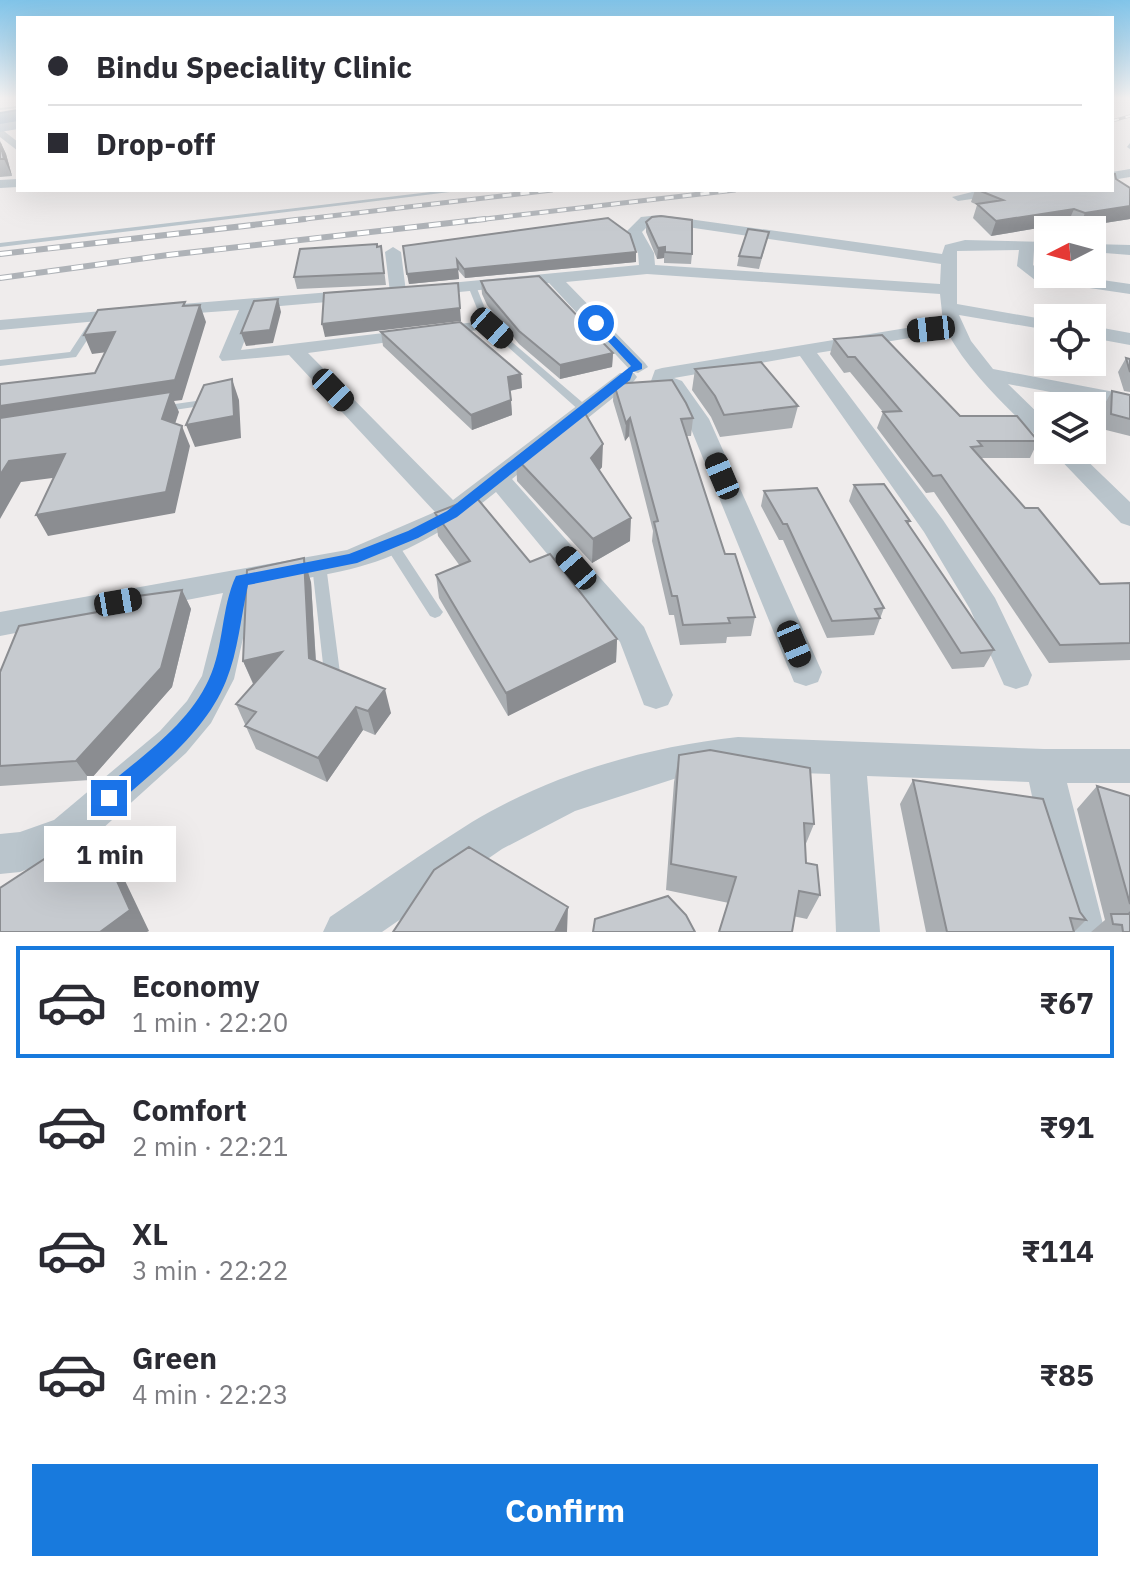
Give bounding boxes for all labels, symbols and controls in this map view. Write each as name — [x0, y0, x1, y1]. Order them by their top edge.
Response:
text: Bindu Speciality Clinic — [96, 47, 412, 86]
text: Drop-off — [96, 124, 215, 163]
north arrow — [1034, 216, 1106, 288]
map controls — [1034, 216, 1106, 464]
car — [466, 303, 518, 353]
button: locate — [1034, 304, 1106, 376]
route start — [578, 305, 614, 341]
car — [906, 315, 956, 343]
car — [308, 364, 358, 416]
button: layers — [1034, 392, 1106, 464]
car — [702, 449, 742, 503]
car — [551, 542, 601, 594]
car — [92, 586, 144, 618]
car — [774, 617, 814, 671]
route end — [91, 780, 127, 816]
callout: 1 min — [43, 826, 175, 882]
text: 1 min — [76, 837, 144, 871]
icon: car — [36, 966, 108, 1038]
text: Economy — [132, 966, 260, 1005]
text: ₹67 — [1039, 983, 1094, 1022]
text: 1 min · 22:20 — [132, 1005, 288, 1039]
icon: car — [36, 1090, 108, 1162]
text: Comfort — [132, 1090, 247, 1129]
text: ₹91 — [1039, 1107, 1094, 1146]
text: 2 min · 22:21 — [132, 1129, 288, 1163]
icon: car — [36, 1214, 108, 1286]
text: XL — [132, 1214, 168, 1253]
text: ₹114 — [1021, 1231, 1094, 1270]
text: 3 min · 22:22 — [132, 1253, 288, 1287]
icon: car — [36, 1338, 108, 1410]
text: Green — [132, 1338, 217, 1377]
text: ₹85 — [1039, 1355, 1094, 1394]
text: 4 min · 22:23 — [132, 1377, 288, 1411]
button: Confirm — [32, 1464, 1098, 1556]

